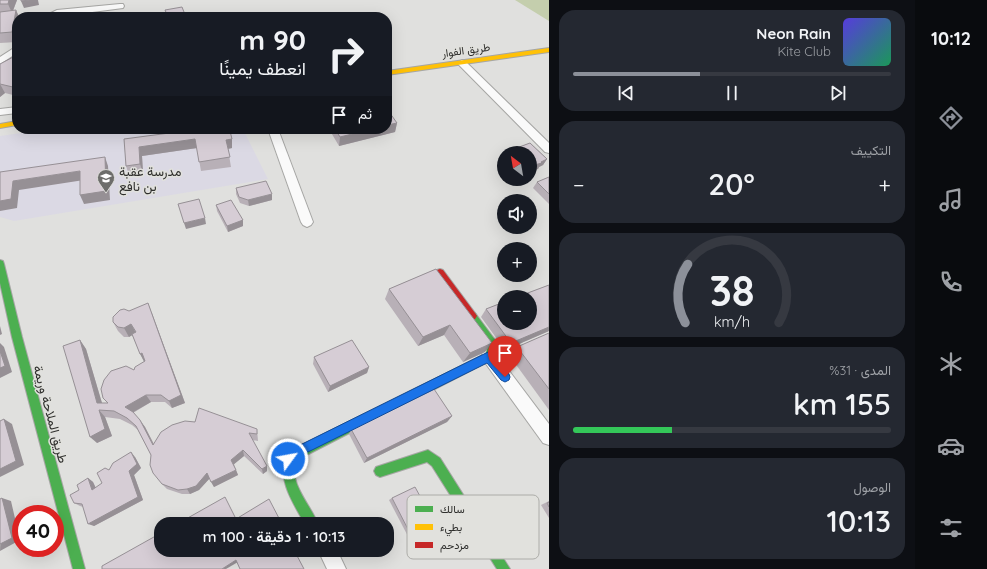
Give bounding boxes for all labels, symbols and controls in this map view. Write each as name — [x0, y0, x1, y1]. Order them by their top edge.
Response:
text: 90 m — [239, 22, 306, 57]
text: Neon Rain — [756, 24, 831, 43]
text: 10:12 — [931, 27, 971, 50]
icon: right — [320, 28, 372, 80]
street label: طريق الفوار — [440, 40, 491, 60]
text: Kite Club — [778, 43, 831, 59]
text: انعطف يمينًا — [219, 57, 306, 80]
icon: previous — [615, 82, 637, 104]
icon: pause — [721, 82, 743, 104]
icon: next — [827, 82, 849, 104]
icon: arrive — [328, 104, 350, 126]
text: ثم — [358, 104, 372, 123]
icon: directions — [937, 104, 965, 132]
text: التكييف — [851, 142, 891, 158]
north arrow — [497, 146, 537, 186]
map controls — [497, 146, 537, 330]
place label: مدرسة عقبة بن نافع — [119, 163, 181, 196]
text: 20° — [708, 165, 755, 203]
school or university icon: مدرسة عقبة بن نافع — [96, 168, 116, 193]
text: − — [573, 171, 584, 199]
text: + — [879, 171, 891, 199]
icon: music — [937, 186, 965, 214]
button: sound — [497, 194, 537, 234]
button: + — [497, 242, 537, 282]
text: 38 — [709, 263, 755, 315]
icon: phone — [937, 268, 965, 296]
button: − — [497, 290, 537, 330]
text: km/h — [714, 312, 750, 330]
pin — [488, 336, 522, 377]
icon: arrive — [494, 342, 516, 364]
icon: climate — [937, 350, 965, 378]
text: المدى · 31% — [829, 362, 891, 378]
street label: طريق الملاحة وريمة — [29, 363, 72, 465]
text: 155 km — [793, 385, 891, 423]
icon: car — [937, 432, 965, 460]
position arrow — [267, 438, 309, 480]
text: الوصول — [853, 479, 891, 495]
legend — [407, 495, 539, 559]
text: سالك — [440, 502, 465, 516]
text: 10:13 — [826, 502, 891, 540]
speed limit sign: 40 — [12, 505, 64, 557]
icon: filters — [937, 514, 965, 542]
text: بطيء — [440, 520, 462, 537]
text: 10:13 · 1 دقيقة · 100 m — [203, 527, 345, 546]
text: مزدحم — [440, 538, 469, 553]

